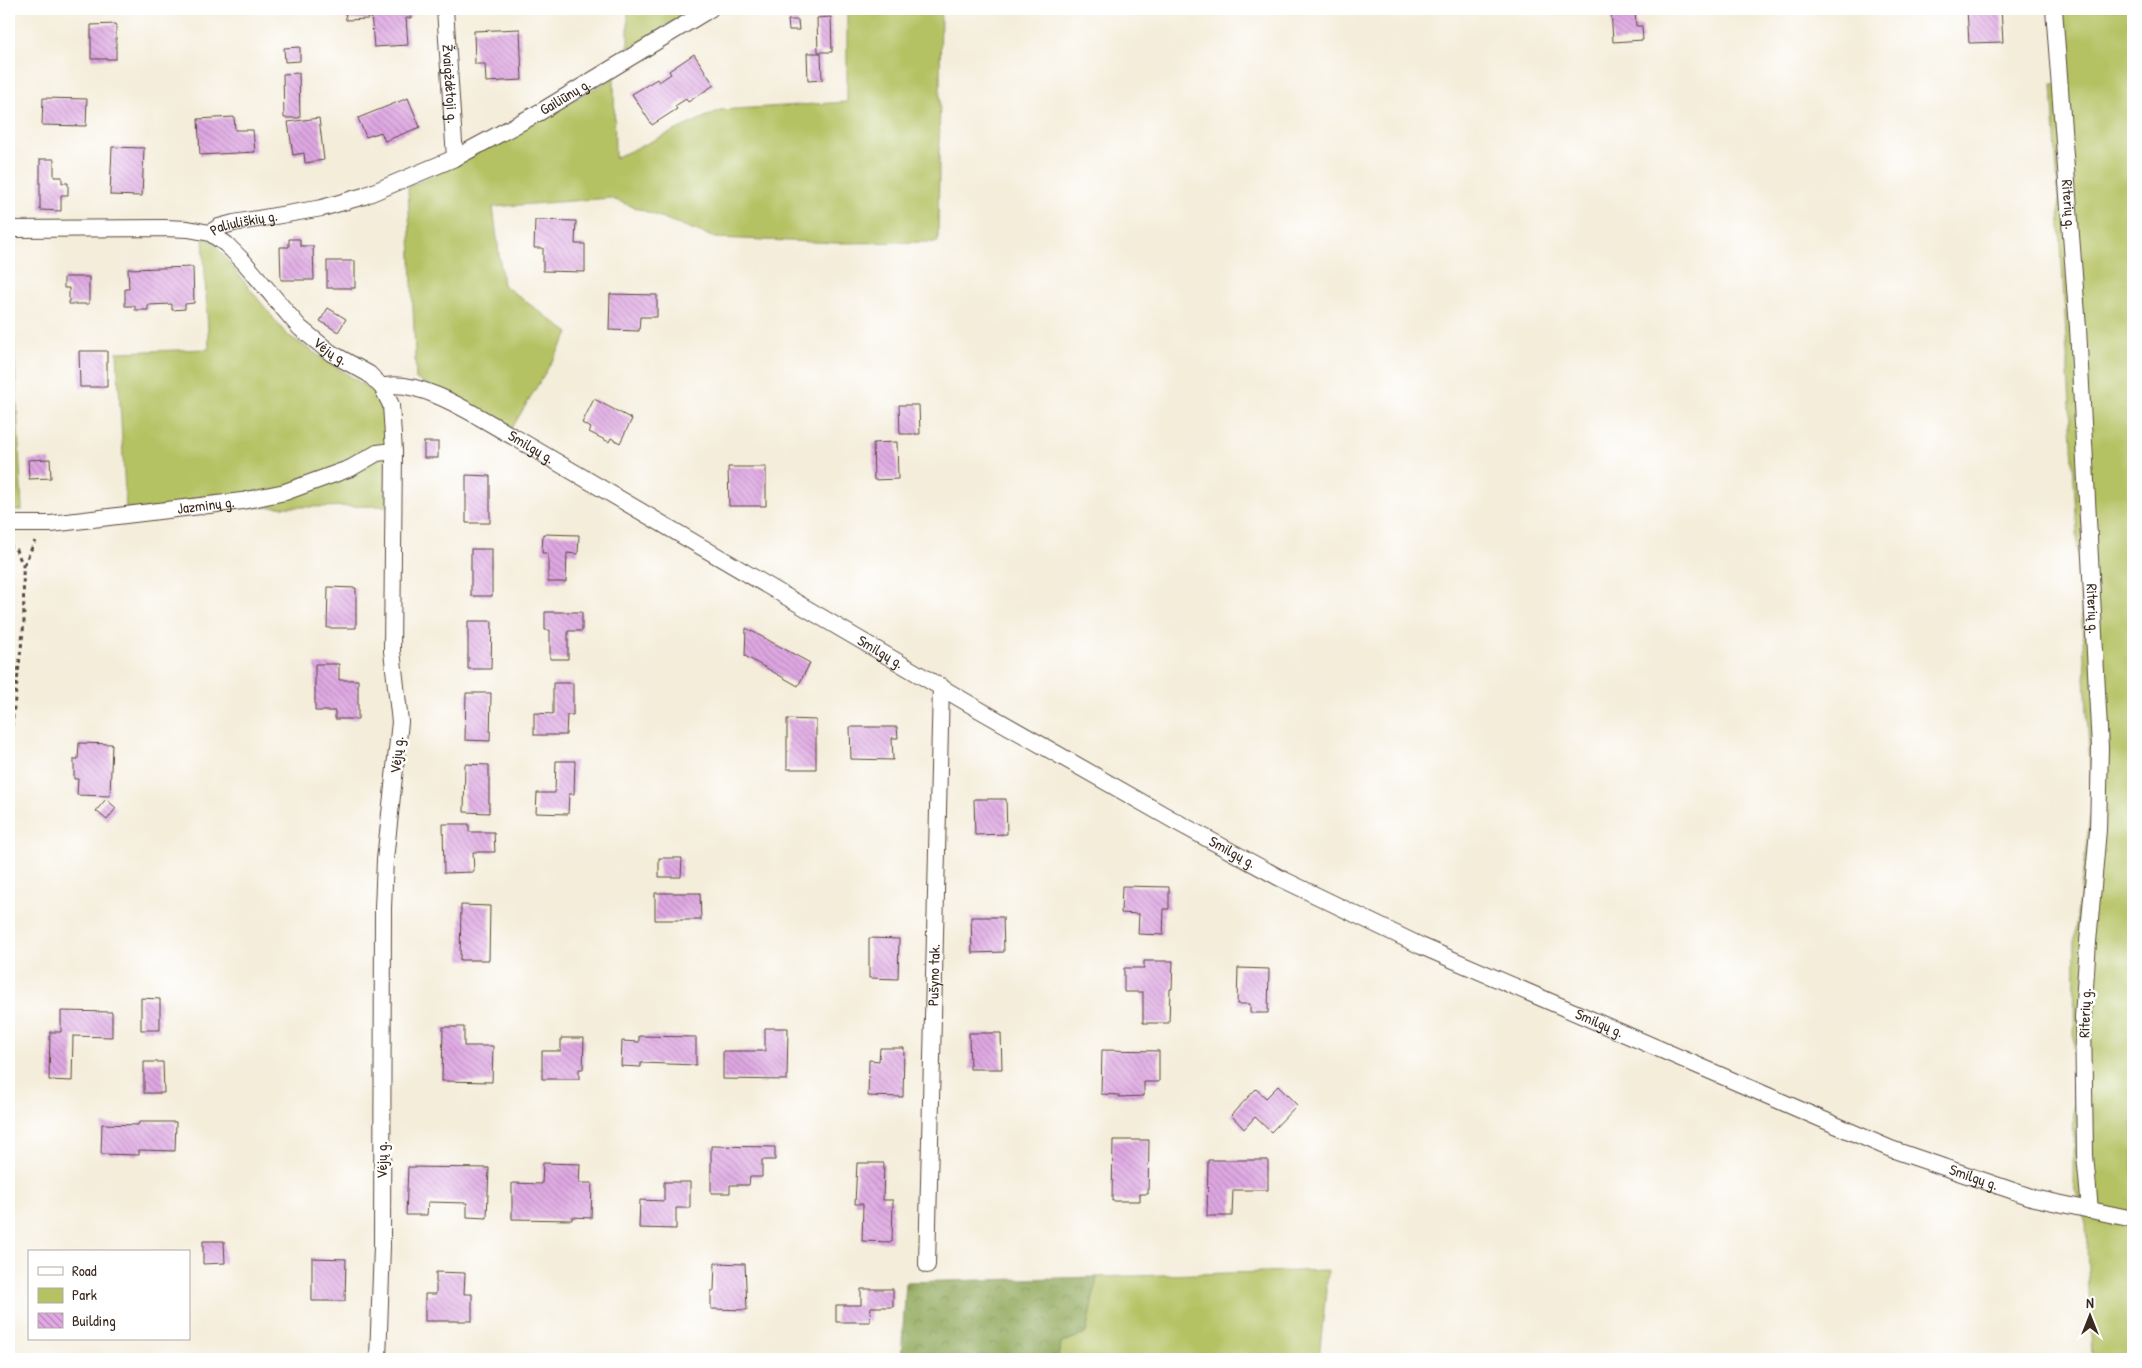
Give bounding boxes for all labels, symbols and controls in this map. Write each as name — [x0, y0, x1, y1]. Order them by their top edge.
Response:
street label: Žvaigždėtoji g. — [437, 44, 464, 124]
street label: Gailiūnų g. — [536, 73, 594, 120]
street label: Riterių g. — [2057, 179, 2082, 230]
street label: Paliuliškių g. — [205, 205, 279, 240]
street label: Vėjų g. — [309, 332, 351, 370]
street label: Smilgų g. — [505, 425, 558, 468]
street label: Jazminų g. — [176, 491, 236, 519]
street label: Riterių g. — [2081, 583, 2105, 634]
street label: Smilgų g. — [854, 630, 908, 673]
street label: Vėjų g. — [384, 735, 409, 774]
street label: Smilgų g. — [1205, 831, 1260, 873]
street label: Pušyno tak. — [922, 944, 945, 1006]
street label: Riterių g. — [2073, 988, 2096, 1038]
street label: Smilgų g. — [1572, 1003, 1627, 1042]
street label: Vėjų g. — [371, 1141, 392, 1179]
street label: Smilgų g. — [1947, 1159, 2001, 1195]
legend — [28, 1250, 190, 1340]
text: Road — [72, 1260, 97, 1281]
text: Park — [72, 1284, 97, 1305]
north arrow — [2064, 1290, 2114, 1340]
text: N — [2086, 1293, 2094, 1312]
text: Building — [72, 1310, 116, 1331]

